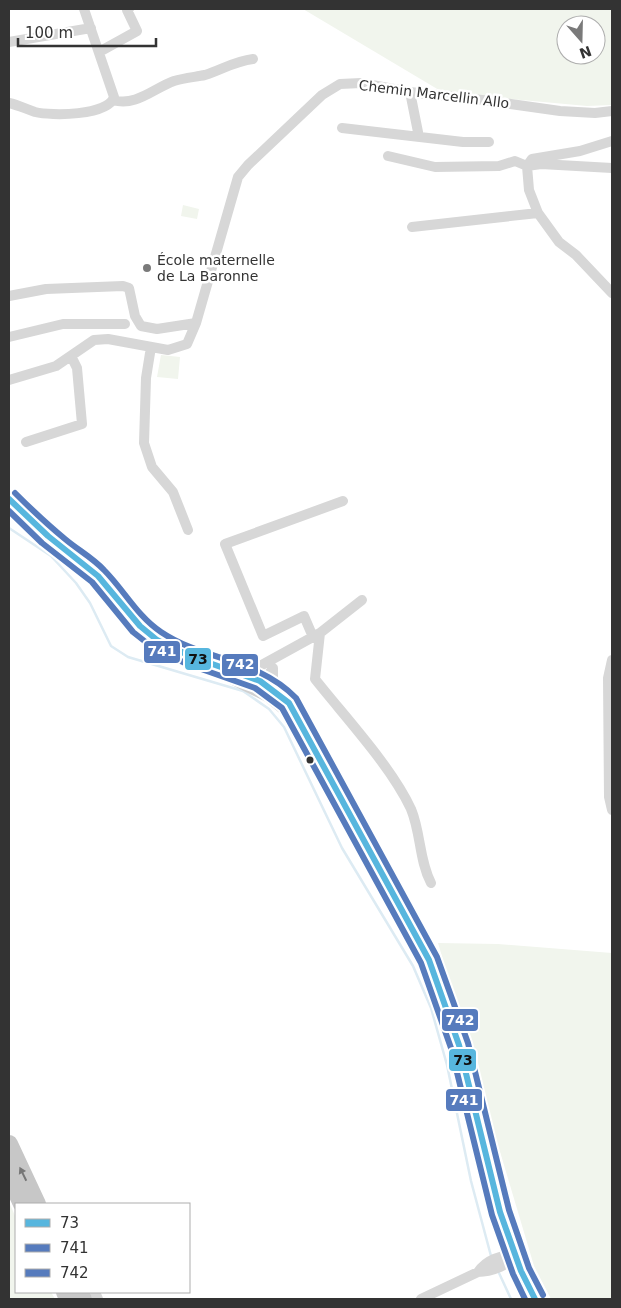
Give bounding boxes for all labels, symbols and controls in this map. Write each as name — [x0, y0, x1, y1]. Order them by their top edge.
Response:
scale bar — [18, 15, 155, 47]
north arrow — [556, 15, 606, 65]
text: 100 m — [25, 24, 73, 42]
text: N — [577, 43, 594, 62]
street label: Chemin Marcellin Allo — [358, 77, 510, 111]
place label: École maternelle de La Baronne — [157, 252, 275, 284]
marker: École maternelle de La Baronne — [141, 262, 153, 274]
line badge: 741 — [143, 640, 181, 664]
text: 741 — [147, 643, 177, 659]
line badge: 73 — [184, 647, 212, 671]
text: 73 — [188, 651, 208, 667]
line badge: 742 — [221, 653, 259, 677]
text: 742 — [225, 656, 255, 672]
unlabelled marker — [305, 755, 315, 765]
line badge: 742 — [441, 1008, 479, 1032]
text: 742 — [445, 1012, 475, 1028]
line badge: 73 — [448, 1048, 477, 1072]
text: 73 — [453, 1052, 473, 1068]
line badge: 741 — [445, 1088, 483, 1112]
text: 741 — [449, 1092, 479, 1108]
one-way arrow — [19, 1167, 27, 1181]
legend — [15, 1203, 190, 1293]
text: 73 — [60, 1214, 79, 1232]
text: 741 — [60, 1239, 89, 1257]
text: 742 — [60, 1264, 89, 1282]

